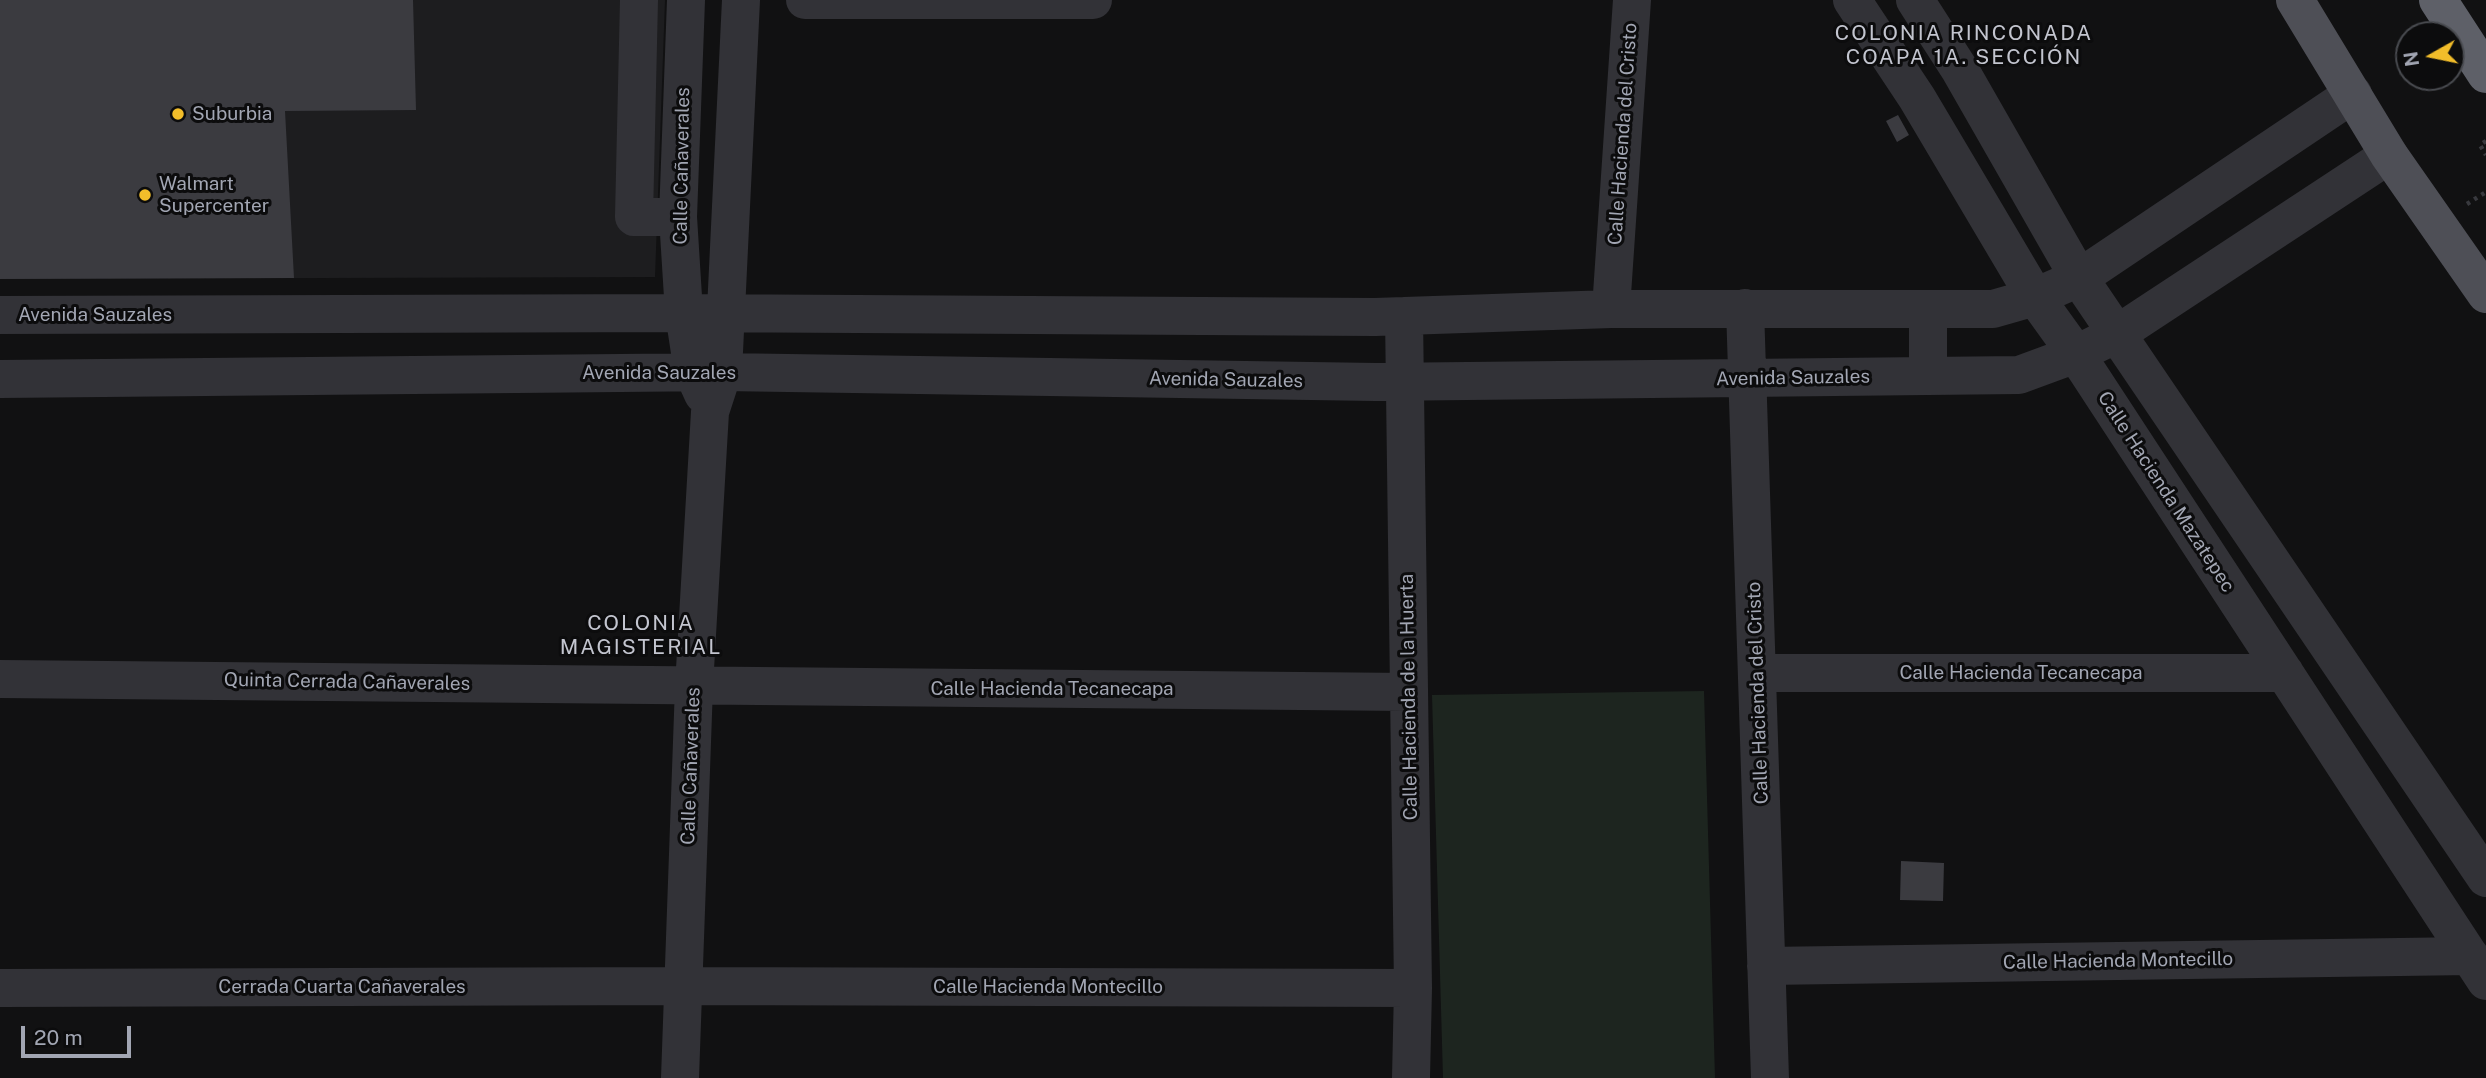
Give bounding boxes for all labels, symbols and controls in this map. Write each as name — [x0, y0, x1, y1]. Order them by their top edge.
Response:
district label: COLONIA RINCONADA COAPA 1A. SECCIÓN — [1837, 21, 2091, 71]
north arrow — [2395, 21, 2465, 91]
street label: Calle Hacienda del Cristo — [1604, 22, 1642, 246]
text: N — [2399, 50, 2423, 68]
street label: Calle Cañaverales — [669, 87, 695, 245]
place label: Suburbia — [192, 103, 272, 125]
marker: Suburbia — [170, 106, 186, 122]
place label: Walmart Supercenter — [159, 173, 269, 217]
marker: Walmart Supercenter — [137, 187, 153, 203]
street label: Avenida Sauzales — [18, 304, 172, 326]
street label: Avenida Sauzales — [582, 362, 736, 384]
street label: Avenida Sauzales — [1716, 365, 1870, 391]
street label: Avenida Sauzales — [1149, 367, 1303, 393]
street label: Calle Hacienda Mazatepec — [2093, 387, 2239, 597]
street label: Calle Hacienda de la Huerta — [1395, 574, 1423, 820]
street label: Calle Hacienda del Cristo — [1743, 581, 1773, 805]
district label: COLONIA MAGISTERIAL — [561, 611, 721, 661]
street label: Calle Hacienda Tecanecapa — [1899, 662, 2143, 684]
street label: Quinta Cerrada Cañaverales — [224, 668, 470, 696]
street label: Calle Hacienda Tecanecapa — [930, 678, 1174, 700]
street label: Calle Cañaverales — [677, 687, 705, 845]
street label: Calle Hacienda Montecillo — [2003, 948, 2233, 974]
street label: Cerrada Cuarta Cañaverales — [218, 976, 466, 998]
street label: Calle Hacienda Montecillo — [933, 976, 1163, 998]
scale bar — [24, 1012, 135, 1056]
text: 20 m — [34, 1025, 83, 1050]

